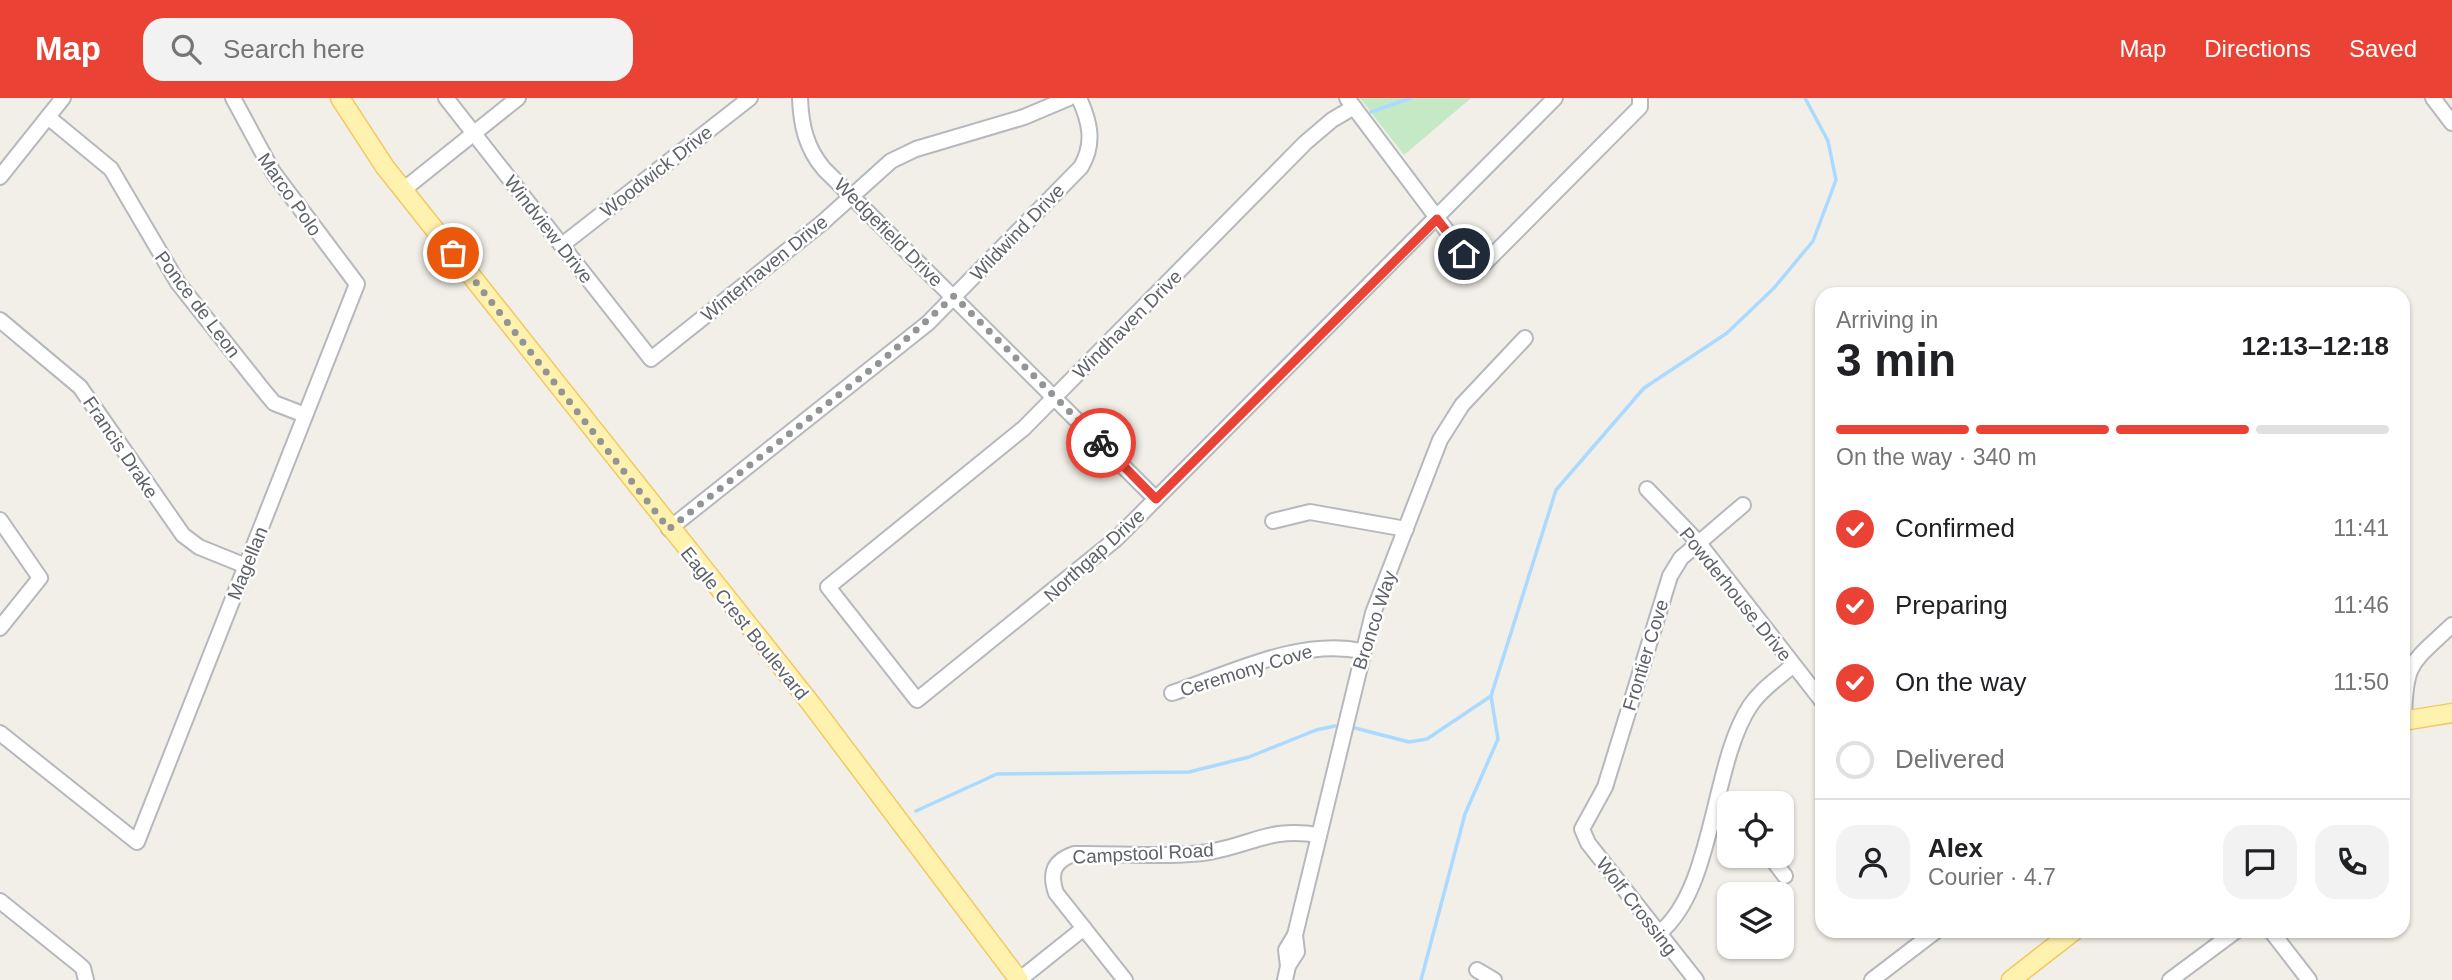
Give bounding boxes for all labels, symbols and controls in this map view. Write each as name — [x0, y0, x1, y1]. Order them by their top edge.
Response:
search box — [143, 18, 633, 81]
text: Map — [35, 30, 101, 67]
icon: search — [167, 30, 205, 68]
text: Search here — [223, 34, 365, 64]
text: Map — [2120, 35, 2166, 62]
text: Directions — [2204, 35, 2311, 62]
text: Saved — [2349, 35, 2417, 62]
street label: Woodwick Drive — [596, 121, 716, 221]
street label: Marco Polo — [253, 149, 326, 240]
street label: Windview Drive — [500, 171, 597, 287]
street label: Wedgefield Drive — [830, 174, 947, 291]
street label: Wildwind Drive — [966, 180, 1069, 285]
street label: Winterhaven Drive — [697, 211, 832, 326]
pin — [423, 223, 483, 283]
pin — [1434, 224, 1494, 284]
icon: bag — [434, 234, 472, 272]
icon: home — [1445, 235, 1483, 273]
street label: Ponce de Leon — [151, 247, 244, 362]
street label: Windhaven Drive — [1069, 266, 1186, 383]
text: Arriving in — [1836, 307, 1938, 333]
text: 12:13–12:18 — [2242, 331, 2389, 361]
text: 3 min — [1836, 334, 1956, 386]
street label: Francis Drake — [79, 392, 162, 502]
courier — [1066, 408, 1136, 478]
icon: bike — [1082, 424, 1120, 462]
text: On the way · 340 m — [1836, 444, 2037, 470]
street label: Northgap Drive — [1040, 505, 1149, 606]
icon: check — [1836, 510, 1874, 548]
text: Confirmed — [1895, 513, 2015, 543]
text: 11:41 — [2333, 515, 2389, 541]
street label: Powderhouse Drive — [1675, 523, 1796, 665]
street label: Magellan — [223, 524, 272, 603]
street label: Eagle Crest Boulevard — [677, 543, 813, 704]
street label: Bronco Way — [1349, 568, 1400, 672]
icon: check — [1836, 587, 1874, 625]
text: Preparing — [1895, 590, 2008, 620]
text: 11:46 — [2333, 592, 2389, 618]
street label: Frontier Cove — [1619, 597, 1672, 713]
street label: Ceremony Cove — [1177, 640, 1315, 701]
icon: check — [1836, 664, 1874, 702]
text: On the way — [1895, 667, 2027, 697]
text: 11:50 — [2333, 669, 2389, 695]
text: Delivered — [1895, 744, 2005, 774]
map controls — [1717, 791, 1794, 959]
button: locate — [1717, 791, 1794, 868]
button: person — [1836, 825, 1910, 899]
button: chat — [2223, 825, 2297, 899]
button: phone — [2315, 825, 2389, 899]
text: Alex — [1928, 833, 1983, 863]
street label: Campstool Road — [1072, 839, 1214, 868]
street label: Wolf Crossing — [1592, 853, 1681, 959]
text: Courier · 4.7 — [1928, 864, 2056, 890]
button: layers — [1717, 882, 1794, 959]

